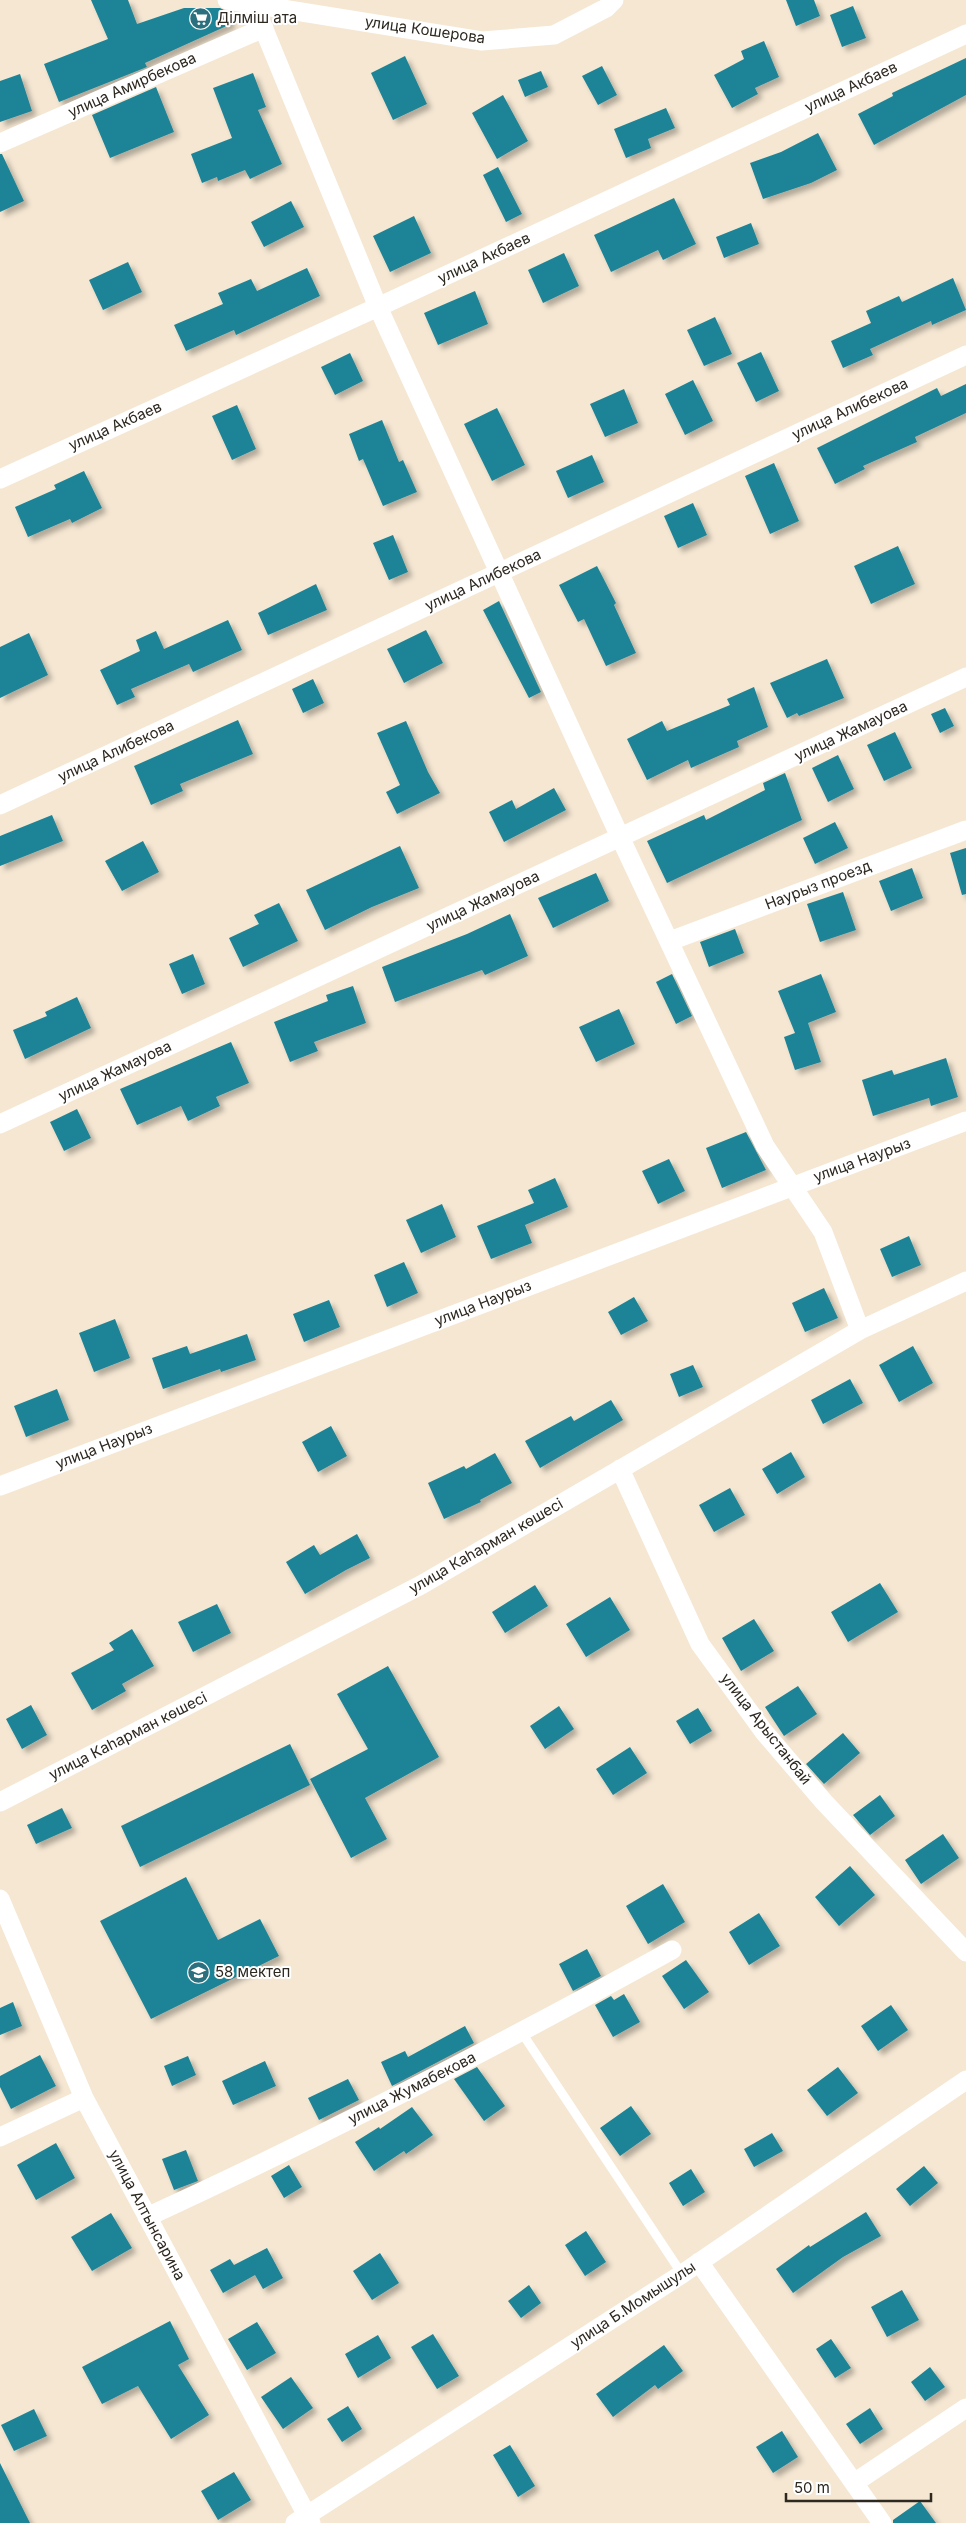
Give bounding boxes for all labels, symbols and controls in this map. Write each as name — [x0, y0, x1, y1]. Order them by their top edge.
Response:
supermarket icon: Ділміш ата — [189, 6, 213, 30]
place label: Ділміш ата — [217, 8, 297, 27]
street label: улица Кошерова — [364, 12, 487, 47]
street label: улица Амирбекова — [65, 48, 199, 121]
street label: улица Акбаев — [802, 57, 900, 116]
street label: улица Акбаев — [435, 228, 533, 287]
street label: улица Алибекова — [789, 373, 911, 444]
street label: улица Акбаев — [65, 397, 164, 455]
street label: улица Алибекова — [422, 544, 544, 615]
street label: улица Жамауова — [791, 696, 910, 765]
street label: улица Алибекова — [55, 715, 177, 786]
street label: Наурыз проезд — [762, 856, 874, 914]
street label: улица Жамауова — [423, 866, 542, 935]
street label: улица Жамауова — [55, 1036, 174, 1105]
street label: улица Наурыз — [811, 1133, 913, 1186]
street label: улица Наурыз — [432, 1275, 534, 1330]
street label: улица Наурыз — [53, 1418, 155, 1473]
street label: улица Каһарман көшесі — [405, 1494, 566, 1598]
street label: улица Арыстанбай — [717, 1669, 816, 1788]
street label: улица Каһарман көшесі — [46, 1687, 210, 1784]
school or university icon: 58 мектеп — [187, 1960, 211, 1984]
place label: 58 мектеп — [215, 1962, 290, 1981]
street label: улица Жумабекова — [345, 2047, 479, 2128]
street label: улица Алтынсарина — [105, 2146, 190, 2283]
street label: улица Б.Момышулы — [567, 2257, 699, 2352]
scale bar — [786, 2470, 931, 2502]
text: 50 m — [794, 2478, 830, 2497]

